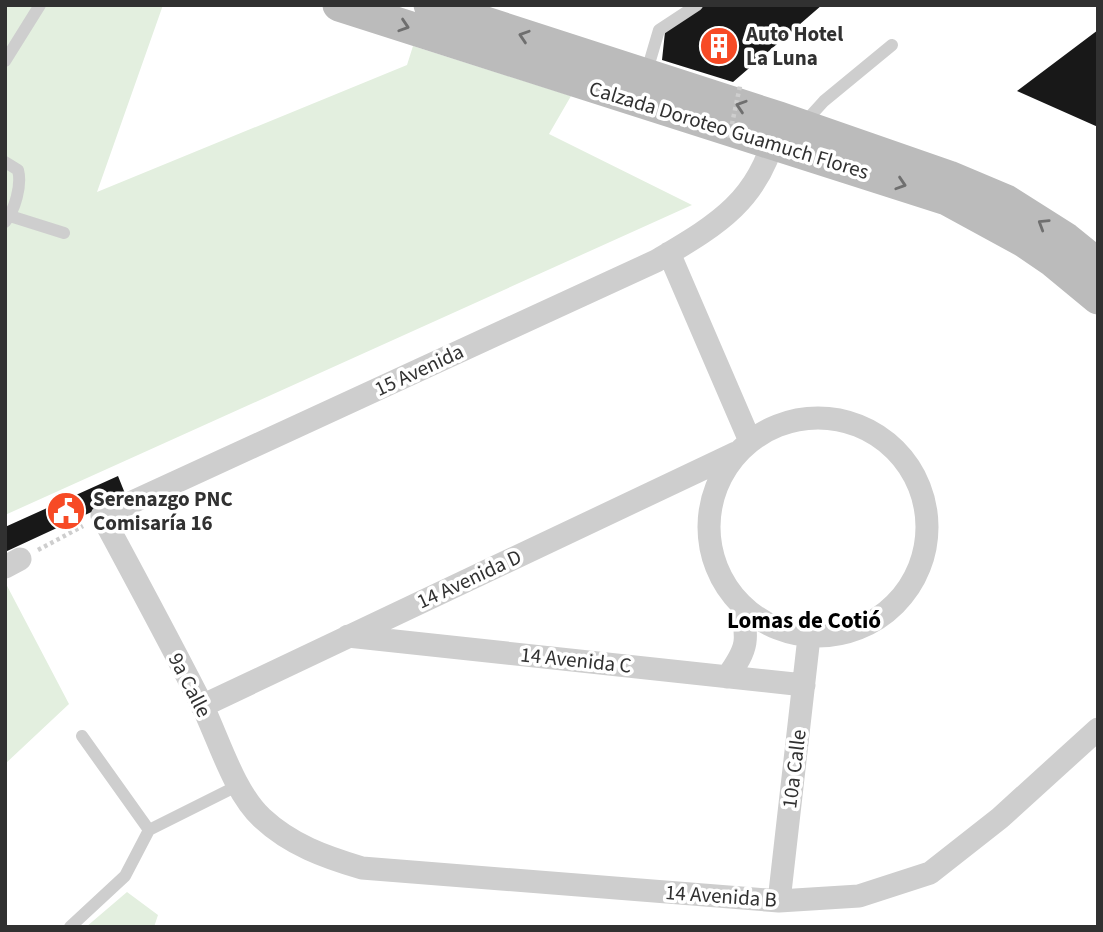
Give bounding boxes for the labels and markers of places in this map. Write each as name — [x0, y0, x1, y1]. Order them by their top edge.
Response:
place label: Auto Hotel La Luna — [745, 19, 843, 73]
building icon: Auto Hotel La Luna — [698, 25, 740, 67]
place label: Serenazgo PNC Comisaría 16 — [93, 484, 233, 538]
public building icon: Serenazgo PNC Comisaría 16 — [45, 490, 87, 532]

